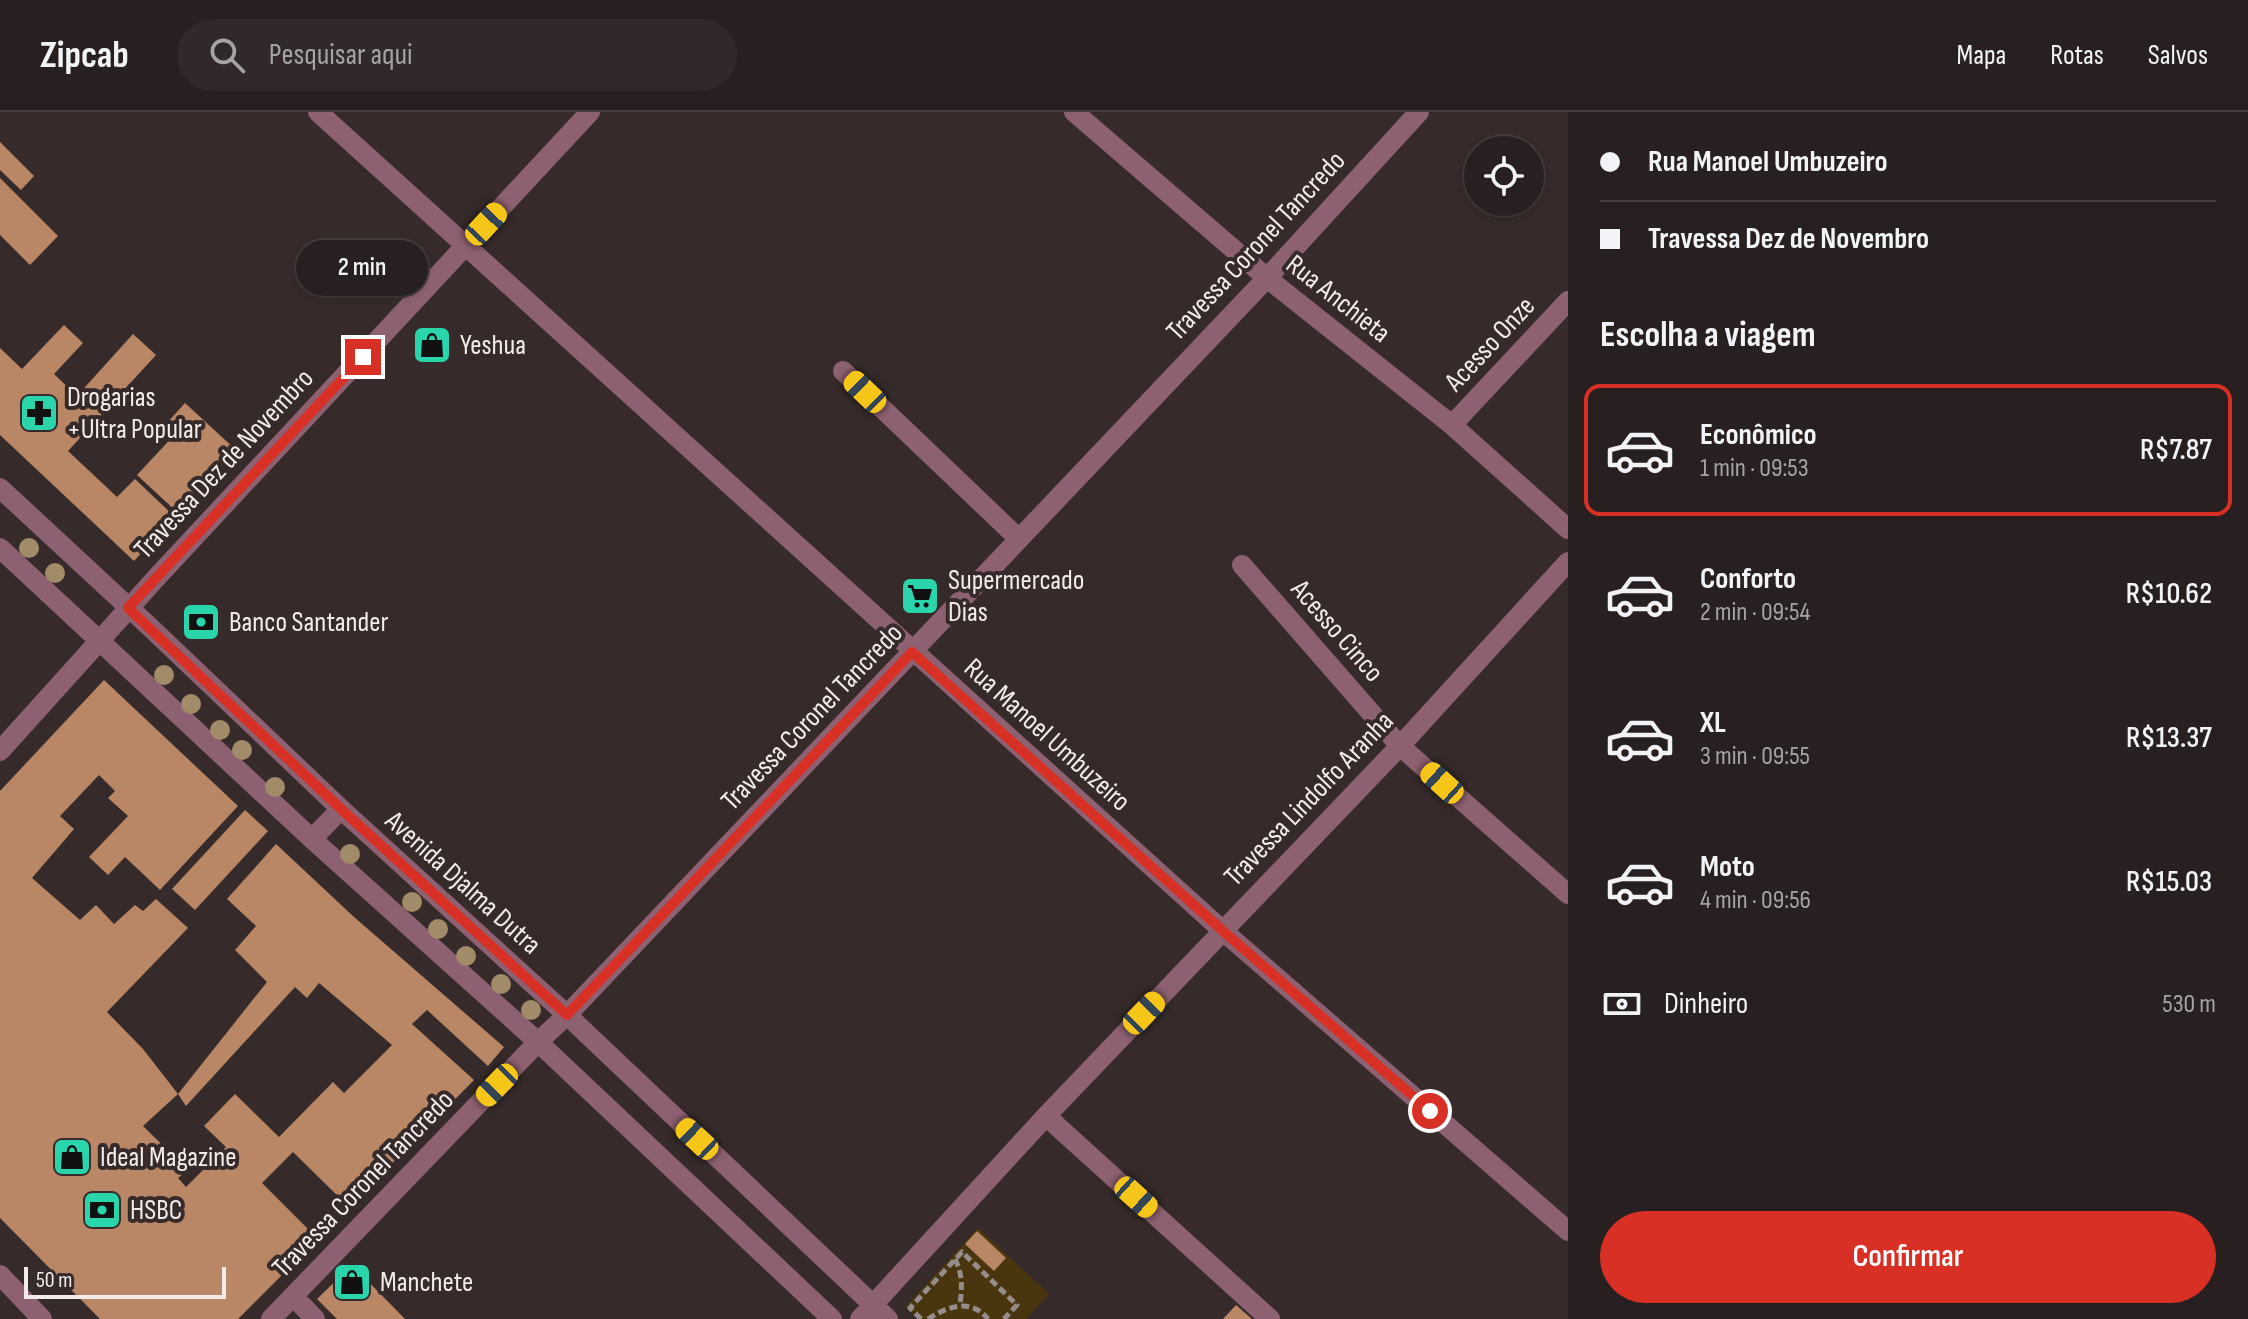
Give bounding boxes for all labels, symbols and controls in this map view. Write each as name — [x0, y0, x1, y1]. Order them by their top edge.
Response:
search box — [177, 19, 737, 91]
text: Zipcab — [40, 33, 129, 78]
icon: search — [205, 33, 249, 77]
text: Pesquisar aqui — [269, 37, 413, 73]
text: Mapa — [1957, 39, 2006, 72]
text: Rotas — [2050, 39, 2104, 72]
text: Salvos — [2148, 39, 2208, 72]
map controls — [1464, 136, 1544, 216]
button: locate — [1464, 136, 1544, 216]
text: Rua Manoel Umbuzeiro — [1648, 144, 1888, 180]
street label: Travessa Coronel Tancredo — [1160, 145, 1352, 347]
car — [461, 198, 511, 250]
text: Travessa Dez de Novembro — [1648, 221, 1929, 257]
callout: 2 min — [297, 241, 429, 297]
street label: Rua Anchieta — [1279, 248, 1397, 350]
text: 2 min — [338, 252, 386, 283]
street label: Acesso Onze — [1437, 290, 1542, 399]
text: Escolha a viagem — [1600, 314, 1816, 357]
shop icon: Yeshua — [411, 324, 453, 366]
place label: Yeshua — [460, 329, 526, 362]
route end — [345, 339, 381, 375]
street label: Travessa Dez de Novembro — [128, 362, 320, 566]
car — [839, 367, 891, 417]
place label: Drogarias +Ultra Popular — [67, 381, 202, 446]
pharmacy icon: Drogarias +Ultra Popular — [18, 392, 60, 434]
icon: car — [1604, 414, 1676, 486]
text: Econômico — [1700, 417, 1817, 453]
text: R$7.87 — [2140, 432, 2212, 468]
text: 1 min · 09:53 — [1700, 453, 1809, 484]
icon: car — [1604, 558, 1676, 630]
text: Conforto — [1700, 561, 1796, 597]
place label: Supermercado Dias — [948, 564, 1084, 629]
street label: Acesso Cinco — [1283, 573, 1390, 689]
supermarket icon: Supermercado Dias — [899, 575, 941, 617]
text: R$10.62 — [2126, 576, 2212, 612]
text: 2 min · 09:54 — [1700, 597, 1810, 628]
bank icon: Banco Santander — [180, 601, 222, 643]
place label: Banco Santander — [229, 606, 389, 639]
street label: Travessa Coronel Tancredo — [714, 617, 910, 817]
street label: Rua Manoel Umbuzeiro — [957, 652, 1137, 818]
icon: car — [1604, 702, 1676, 774]
street label: Travessa Lindolfo Aranha — [1217, 705, 1401, 893]
text: XL — [1700, 705, 1726, 741]
text: R$13.37 — [2126, 720, 2212, 756]
text: 3 min · 09:55 — [1700, 741, 1810, 772]
car — [1416, 758, 1468, 808]
street label: Avenida Djalma Dutra — [378, 804, 548, 962]
icon: car — [1604, 846, 1676, 918]
text: Moto — [1700, 849, 1755, 885]
text: R$15.03 — [2126, 864, 2212, 900]
text: 4 min · 09:56 — [1700, 885, 1811, 916]
icon: cash — [1600, 982, 1644, 1026]
text: Dinheiro — [1664, 986, 1748, 1022]
car — [1119, 987, 1169, 1039]
text: 530 m — [2162, 989, 2216, 1020]
car — [472, 1059, 522, 1111]
street label: Travessa Coronel Tancredo — [265, 1084, 461, 1284]
route start — [1412, 1093, 1448, 1129]
car — [671, 1114, 723, 1164]
shop icon: Ideal Magazine — [51, 1136, 93, 1178]
place label: Ideal Magazine — [100, 1141, 237, 1174]
car — [1110, 1172, 1162, 1222]
bank icon: HSBC — [81, 1189, 123, 1231]
place label: HSBC — [130, 1194, 182, 1227]
button: Confirmar — [1600, 1211, 2216, 1303]
shop icon: Manchete — [331, 1261, 373, 1303]
scale bar — [24, 1263, 226, 1299]
place label: Manchete — [380, 1266, 473, 1299]
text: 50 m — [36, 1267, 72, 1294]

